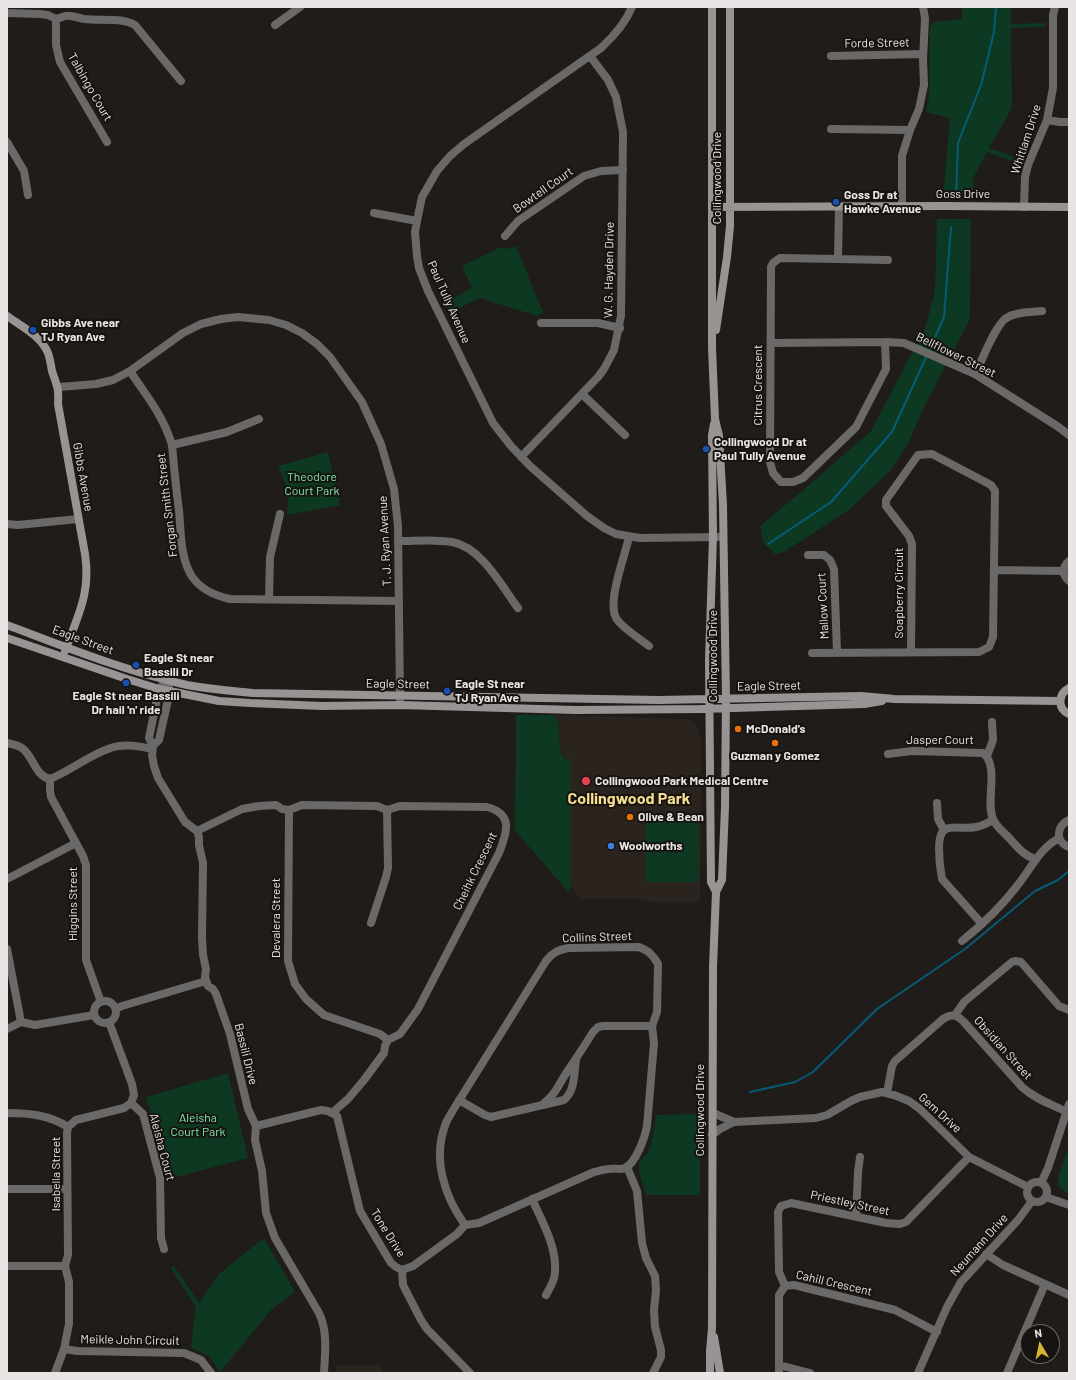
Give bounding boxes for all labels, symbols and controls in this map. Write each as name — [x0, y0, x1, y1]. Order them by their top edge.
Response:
street label: Forde Street — [844, 35, 910, 51]
street label: Talbingo Court — [65, 50, 115, 124]
street label: Whitlam Drive — [1008, 102, 1044, 176]
street label: Collingwood Drive — [710, 132, 724, 224]
street label: Bowtell Court — [510, 164, 576, 216]
street label: Goss Drive — [936, 187, 990, 201]
place label: Goss Dr at Hawke Avenue — [844, 188, 921, 216]
marker: Goss Dr at Hawke Avenue — [831, 197, 841, 207]
street label: W. G. Hayden Drive — [601, 222, 617, 318]
street label: Paul Tully Avenue — [424, 258, 474, 346]
place label: Gibbs Ave near TJ Ryan Ave — [41, 316, 120, 344]
marker: Gibbs Ave near TJ Ryan Ave — [28, 325, 38, 335]
street label: Bellflower Street — [914, 329, 998, 381]
street label: Citrus Crescent — [751, 345, 765, 425]
place label: Collingwood Dr at Paul Tully Avenue — [714, 435, 807, 463]
street label: Gibbs Avenue — [70, 441, 96, 513]
marker: Collingwood Dr at Paul Tully Avenue — [701, 444, 711, 454]
street label: Forgan Smith Street — [153, 452, 181, 558]
park label: Theodore Court Park — [284, 470, 340, 498]
street label: T. J. Ryan Avenue — [375, 495, 395, 587]
street label: Soapberry Circuit — [892, 548, 906, 638]
street label: Mallow Court — [814, 572, 832, 640]
street label: Collingwood Drive — [706, 610, 720, 702]
street label: Eagle Street — [50, 622, 116, 658]
place label: Eagle St near Bassili Dr — [144, 651, 214, 679]
marker: Eagle St near Bassili Dr — [131, 660, 141, 670]
street label: Eagle Street — [366, 676, 430, 692]
place label: Eagle St near TJ Ryan Ave — [455, 677, 525, 705]
marker: Eagle St near Bassili Dr hail 'n' ride — [121, 678, 131, 688]
street label: Eagle Street — [737, 678, 801, 694]
marker: Eagle St near TJ Ryan Ave — [442, 686, 452, 696]
place label: Eagle St near Bassili Dr hail 'n' ride — [72, 689, 180, 717]
place label: McDonald's — [746, 722, 806, 736]
marker: McDonald's — [733, 724, 743, 734]
street label: Jasper Court — [906, 733, 974, 747]
marker: Guzman y Gomez — [770, 738, 780, 748]
place label: Guzman y Gomez — [730, 749, 820, 763]
place label: Collingwood Park Medical Centre — [595, 774, 769, 788]
marker: Collingwood Park Medical Centre — [580, 775, 592, 787]
district label: Collingwood Park — [568, 789, 690, 809]
place label: Olive & Bean — [638, 810, 704, 824]
marker: Olive & Bean — [625, 812, 635, 822]
street label: Cheihk Crescent — [450, 830, 500, 912]
place label: Woolworths — [619, 839, 683, 853]
marker: Woolworths — [606, 841, 616, 851]
street label: Higgins Street — [66, 867, 80, 941]
street label: Devalera Street — [269, 878, 283, 958]
street label: Collins Street — [562, 929, 632, 945]
street label: Obsidian Street — [971, 1013, 1035, 1083]
street label: Bassili Drive — [231, 1022, 261, 1086]
street label: Collingwood Drive — [693, 1064, 707, 1156]
street label: Gem Drive — [916, 1090, 964, 1136]
park label: Aleisha Court Park — [170, 1111, 226, 1139]
street label: Aleisha Court — [146, 1112, 178, 1182]
street label: Isabella Street — [49, 1137, 63, 1211]
street label: Priestley Street — [809, 1188, 891, 1218]
street label: Tone Drive — [367, 1206, 409, 1260]
street label: Neumann Drive — [947, 1211, 1011, 1279]
street label: Cahill Crescent — [794, 1267, 874, 1299]
north arrow — [1020, 1324, 1060, 1364]
text: N — [1034, 1326, 1043, 1340]
street label: Meikle John Circuit — [80, 1332, 180, 1348]

